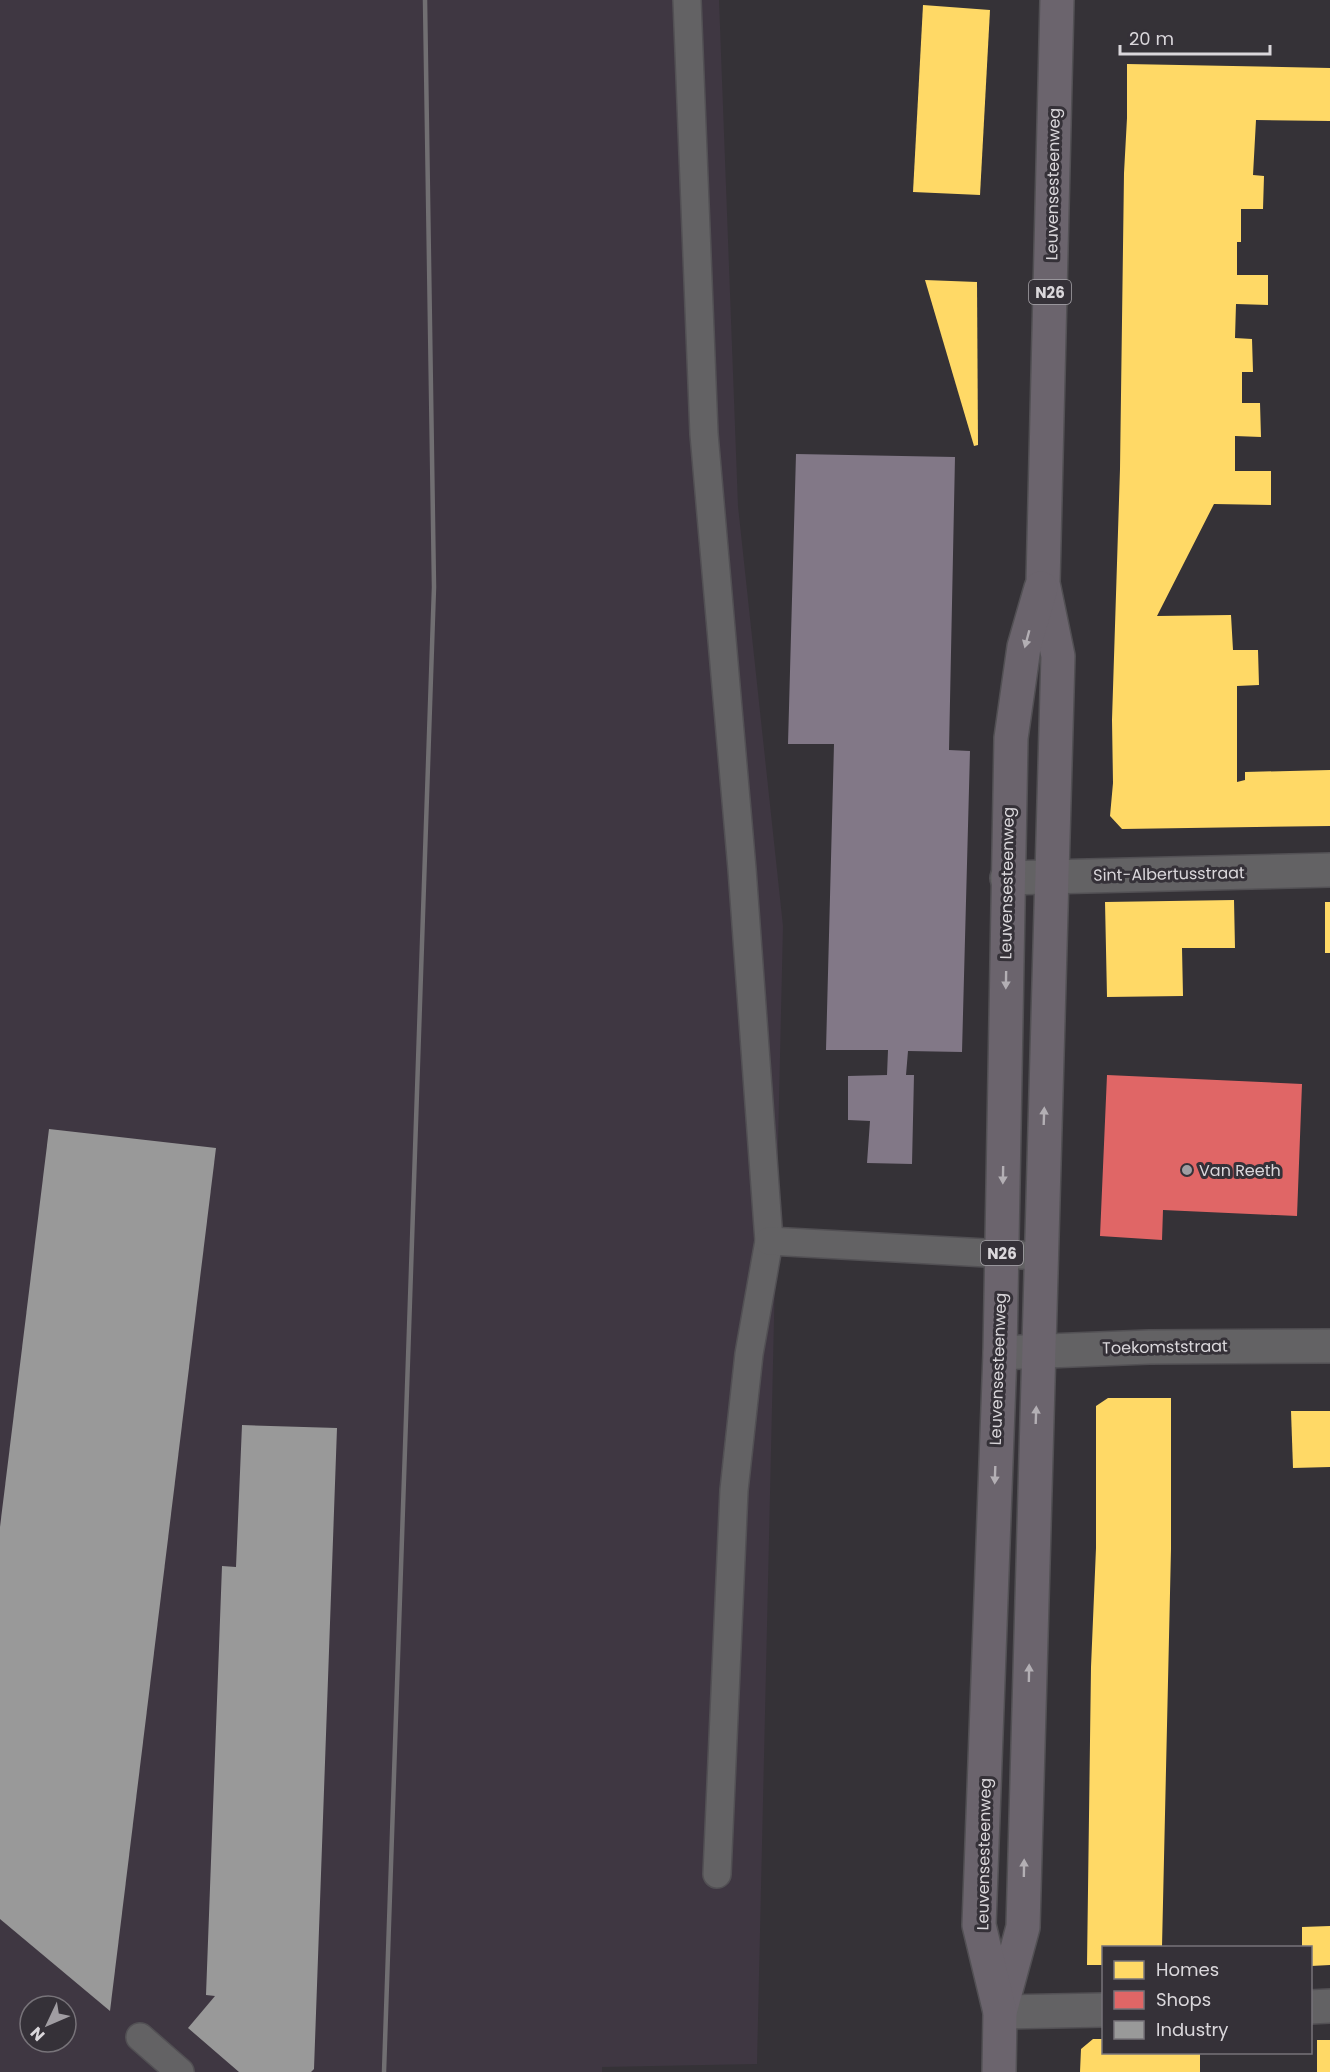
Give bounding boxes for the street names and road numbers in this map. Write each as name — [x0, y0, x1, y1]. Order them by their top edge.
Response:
street label: Leuvensesteenweg — [1040, 108, 1066, 260]
road number: N26 — [1029, 280, 1071, 304]
street label: Leuvensesteenweg — [994, 807, 1020, 959]
street label: Sint-Albertusstraat — [1093, 861, 1245, 887]
road number: N26 — [981, 1241, 1023, 1265]
street label: Leuvensesteenweg — [984, 1292, 1012, 1446]
street label: Toekomststraat — [1102, 1334, 1228, 1360]
street label: Leuvensesteenweg — [971, 1778, 997, 1930]

